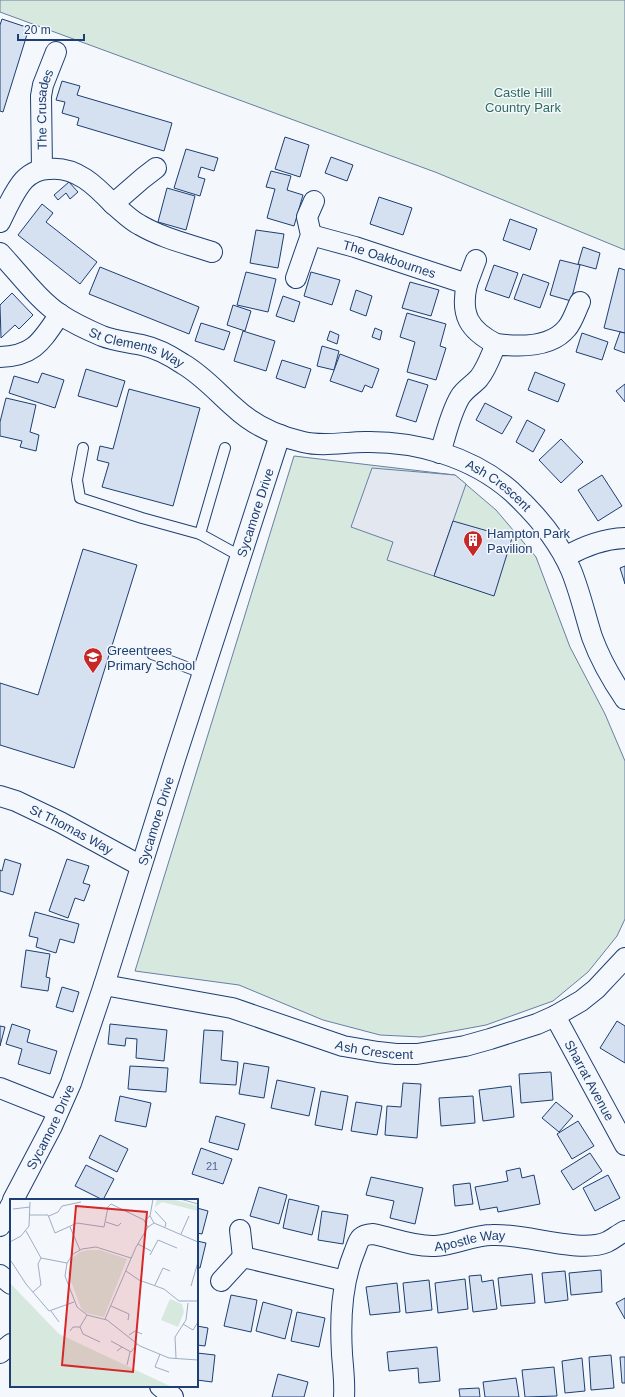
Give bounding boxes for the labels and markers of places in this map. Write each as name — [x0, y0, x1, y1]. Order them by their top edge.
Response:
place label: Hampton Park Pavilion — [487, 526, 571, 556]
building icon: Hampton Park Pavilion — [462, 529, 484, 557]
place label: Greentrees Primary School — [107, 643, 195, 673]
school or university icon: Greentrees Primary School — [82, 646, 104, 674]

